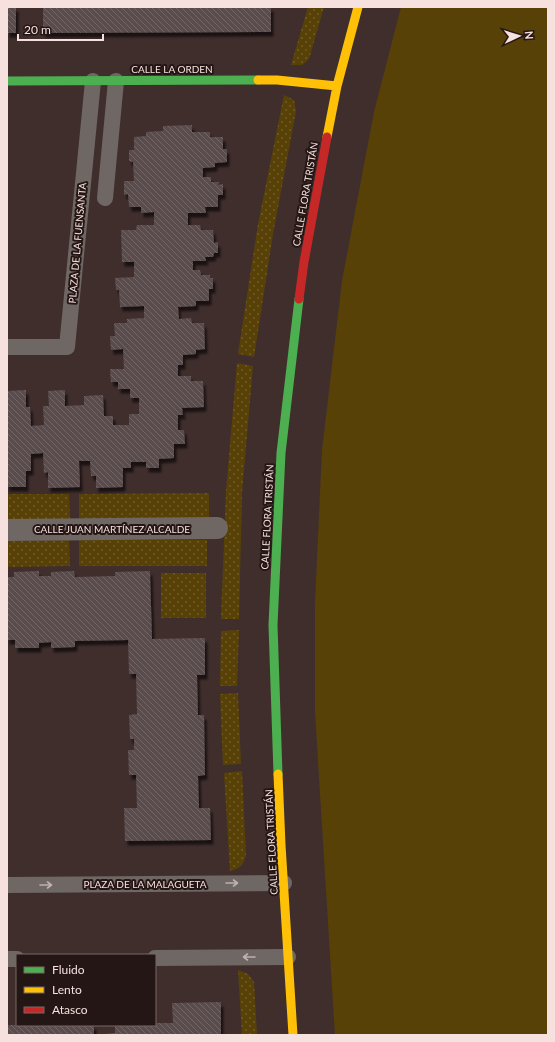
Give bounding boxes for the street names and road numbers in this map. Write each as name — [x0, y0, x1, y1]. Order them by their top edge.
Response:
street label: CALLE LA ORDEN — [131, 63, 213, 75]
street label: CALLE FLORA TRISTÁN — [290, 141, 320, 247]
street label: PLAZA DE LA FUENSANTA — [66, 182, 88, 304]
street label: CALLE FLORA TRISTÁN — [258, 464, 276, 570]
street label: CALLE JUAN MARTÍNEZ ALCALDE — [34, 523, 190, 535]
street label: CALLE FLORA TRISTÁN — [262, 789, 280, 895]
street label: PLAZA DE LA MALAGUETA — [83, 878, 207, 890]

